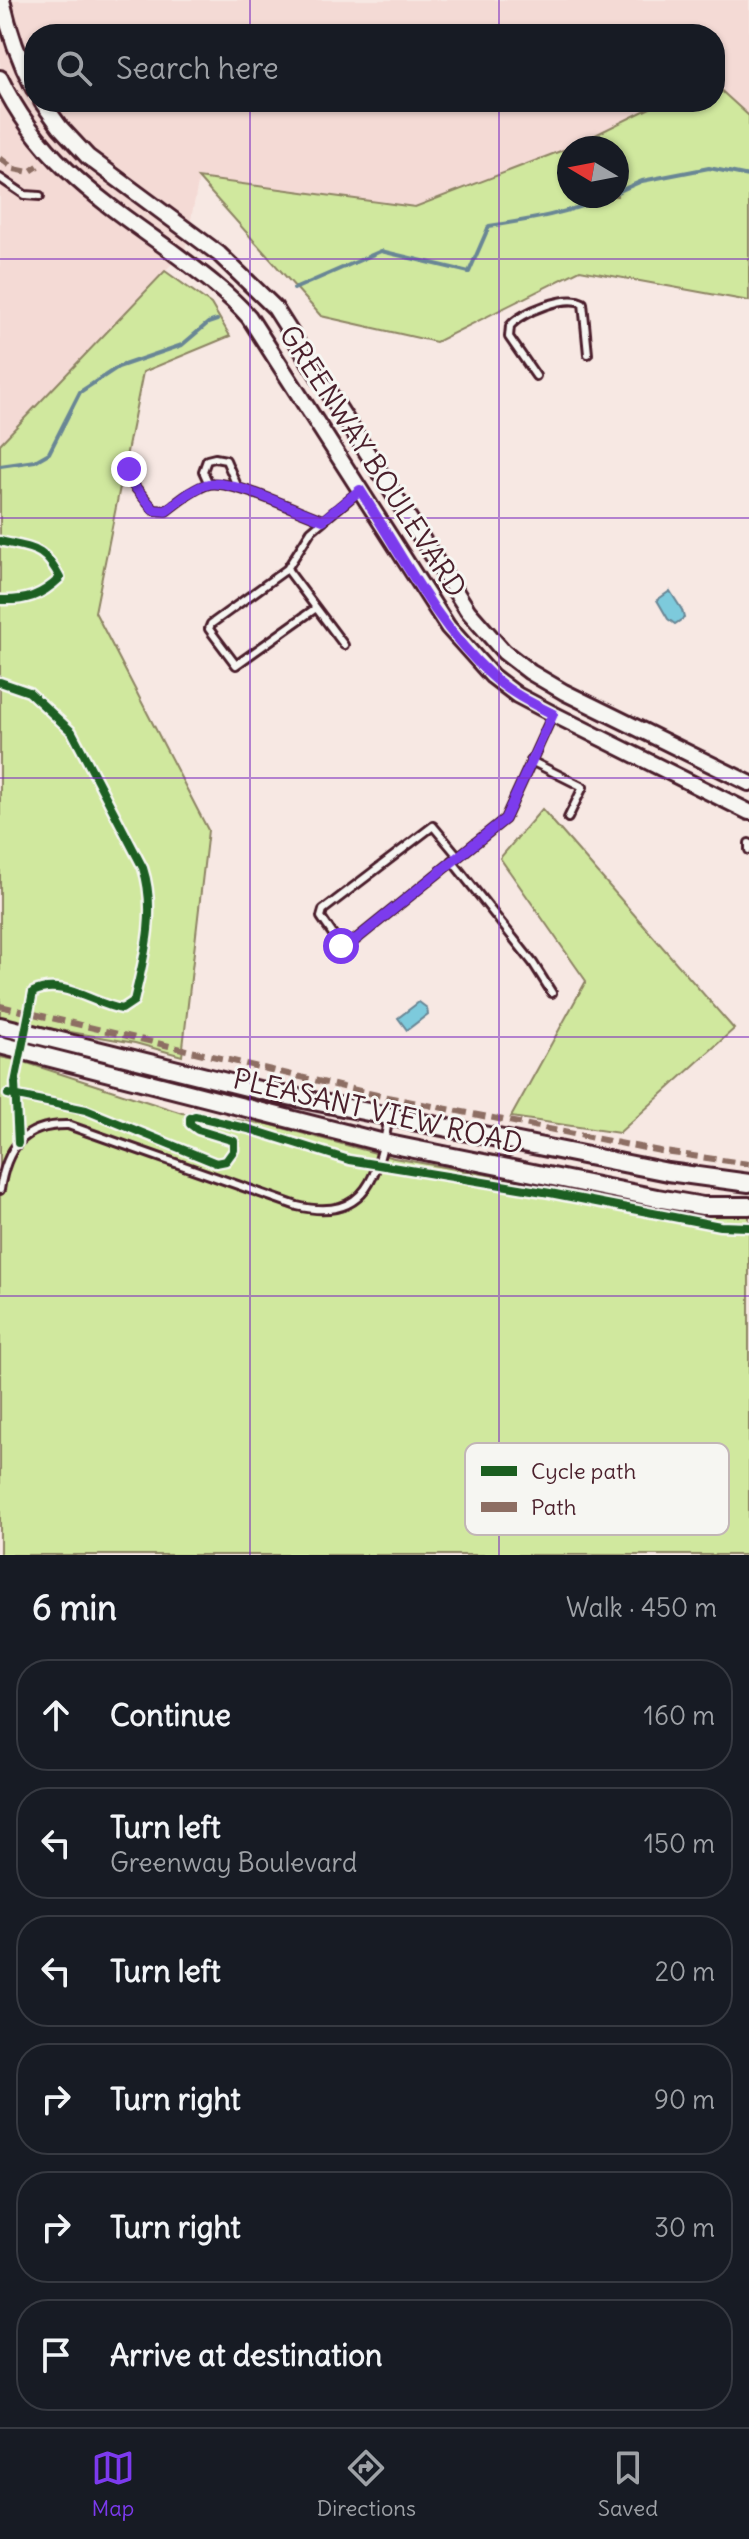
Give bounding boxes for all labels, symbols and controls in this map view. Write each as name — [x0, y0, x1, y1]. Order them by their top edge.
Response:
search box — [24, 24, 725, 112]
icon: search — [52, 46, 96, 90]
text: Search here — [116, 49, 279, 87]
north arrow — [557, 136, 629, 208]
street label: GREENWAY BOULEVARD — [272, 318, 474, 604]
route end — [111, 451, 147, 487]
route start — [323, 928, 359, 964]
street label: PLEASANT VIEW ROAD — [230, 1060, 526, 1162]
legend — [465, 1443, 729, 1535]
text: Cycle path — [531, 1457, 636, 1485]
text: Path — [531, 1493, 576, 1521]
text: 6 min — [32, 1586, 117, 1629]
text: Walk · 450 m — [566, 1591, 717, 1624]
icon: ahead — [34, 1693, 78, 1737]
text: Continue — [110, 1696, 231, 1734]
text: 160 m — [644, 1699, 715, 1732]
text: Turn left — [110, 1808, 221, 1846]
icon: left — [34, 1821, 78, 1865]
text: 150 m — [644, 1827, 715, 1860]
text: Greenway Boulevard — [110, 1846, 357, 1879]
icon: left — [34, 1949, 78, 1993]
text: Turn left — [110, 1952, 221, 1990]
text: 20 m — [655, 1955, 715, 1988]
icon: right — [34, 2077, 78, 2121]
text: Turn right — [110, 2080, 241, 2118]
text: 90 m — [654, 2083, 715, 2116]
icon: right — [34, 2205, 78, 2249]
text: Turn right — [110, 2208, 241, 2246]
text: 30 m — [654, 2211, 715, 2244]
icon: arrive — [34, 2333, 78, 2377]
text: Arrive at destination — [110, 2336, 382, 2374]
tab: Map — [91, 2446, 135, 2522]
tab: Directions — [317, 2446, 416, 2522]
tab: Saved — [598, 2446, 658, 2522]

